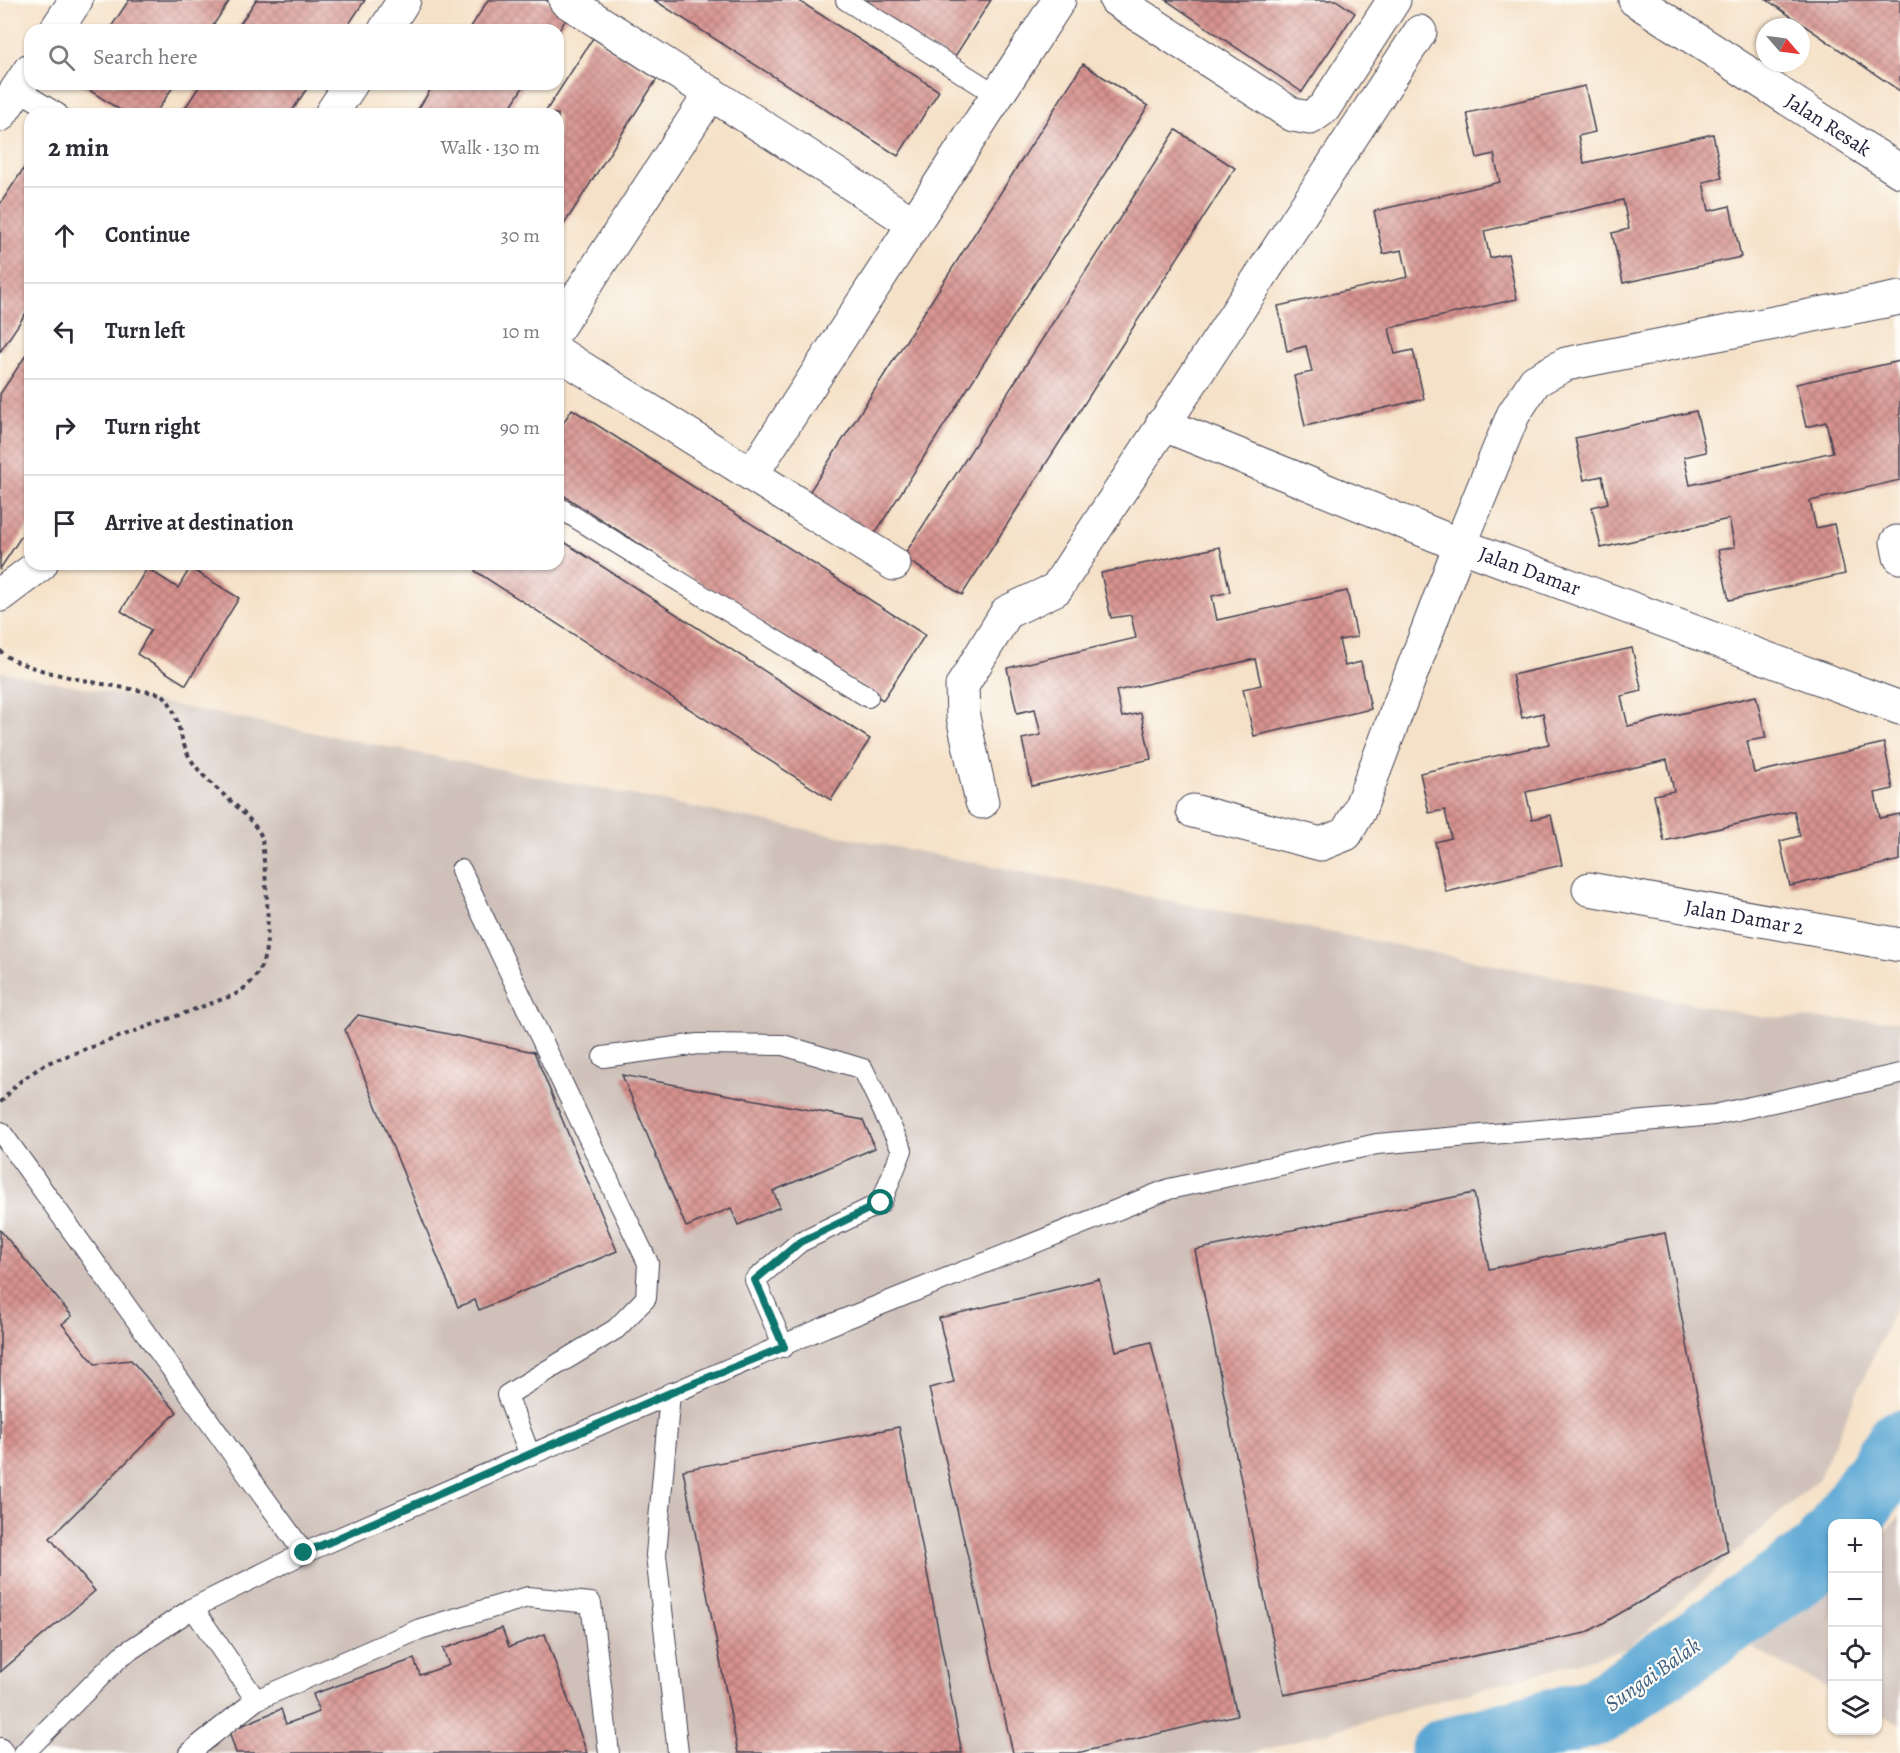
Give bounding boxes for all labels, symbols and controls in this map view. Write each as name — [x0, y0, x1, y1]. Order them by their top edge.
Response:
north arrow — [1756, 18, 1810, 72]
search box — [24, 24, 564, 90]
icon: search — [45, 41, 78, 74]
text: Search here — [93, 42, 198, 72]
street label: Jalan Resak — [1780, 87, 1877, 163]
text: 2 min — [48, 130, 109, 165]
text: Walk · 130 m — [441, 134, 540, 161]
icon: ahead — [48, 219, 81, 252]
text: Continue — [105, 220, 190, 250]
text: 30 m — [500, 222, 540, 249]
icon: left — [48, 315, 81, 348]
text: Turn left — [105, 316, 185, 346]
text: 10 m — [502, 318, 540, 345]
icon: right — [48, 411, 81, 444]
text: Turn right — [105, 412, 201, 442]
text: 90 m — [500, 414, 540, 441]
icon: arrive — [48, 507, 81, 540]
text: Arrive at destination — [105, 508, 294, 538]
street label: Jalan Damar — [1475, 539, 1585, 602]
street label: Jalan Damar 2 — [1683, 893, 1806, 941]
route start — [867, 1189, 893, 1215]
map controls — [1828, 1519, 1882, 1735]
button: + — [1828, 1519, 1882, 1573]
route end — [290, 1539, 316, 1565]
button: − — [1828, 1573, 1882, 1627]
button: locate — [1828, 1627, 1882, 1681]
water label: Sungai Balak — [1599, 1631, 1706, 1719]
button: layers — [1828, 1681, 1882, 1735]

